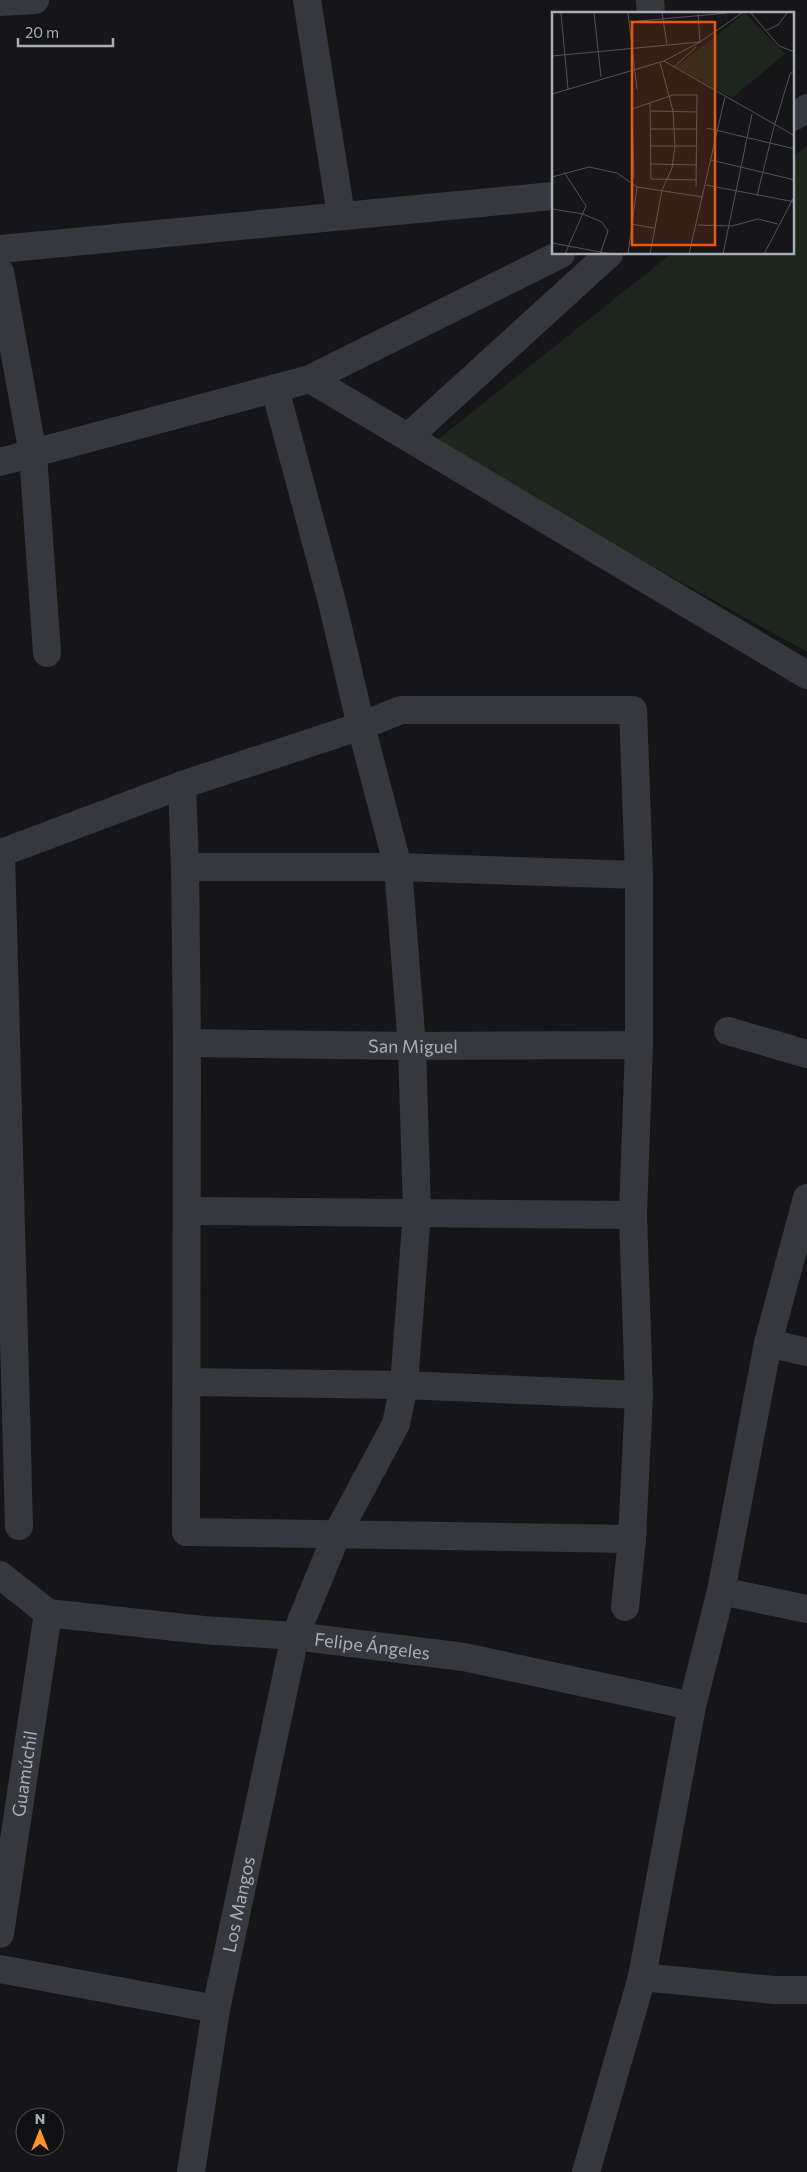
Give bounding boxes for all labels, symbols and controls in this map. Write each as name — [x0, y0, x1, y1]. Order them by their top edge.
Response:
inset map — [552, 12, 794, 255]
scale bar — [18, 15, 112, 47]
text: 20 m — [25, 23, 59, 41]
street label: San Miguel — [368, 1034, 458, 1057]
street label: Felipe Ángeles — [313, 1628, 431, 1664]
street label: Guamúchil — [7, 1729, 41, 1818]
street label: Los Mangos — [217, 1854, 259, 1954]
north arrow — [15, 2107, 65, 2157]
text: N — [35, 2110, 45, 2127]

